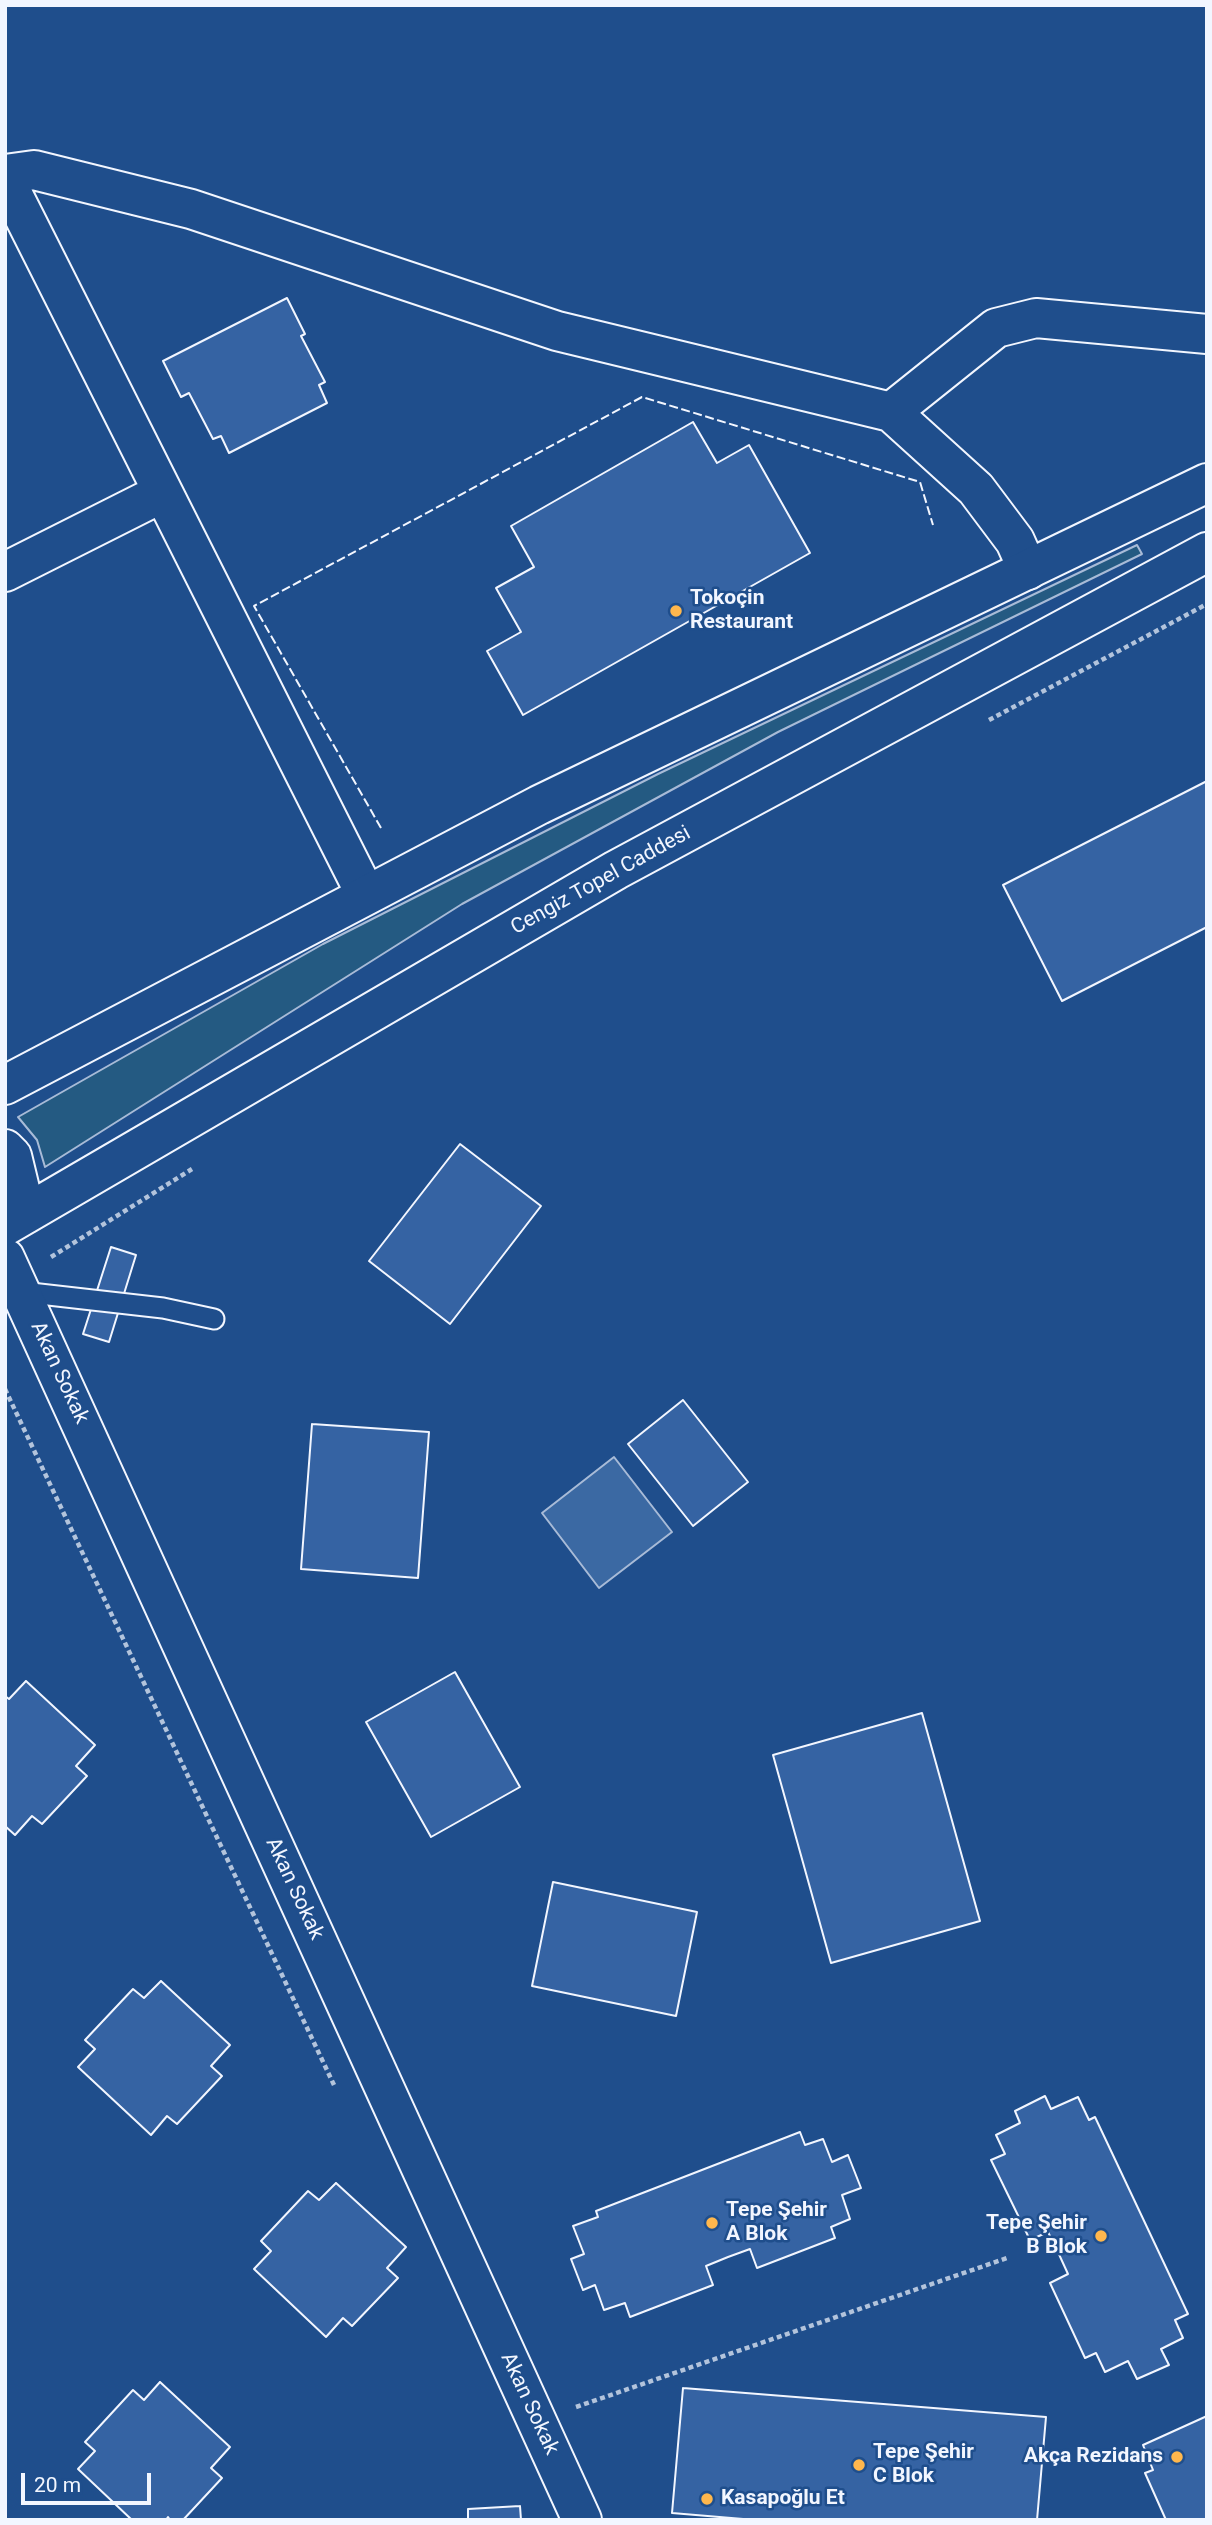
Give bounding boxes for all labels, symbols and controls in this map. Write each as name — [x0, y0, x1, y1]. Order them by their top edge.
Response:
place label: Tokoçin Restaurant — [690, 586, 793, 636]
marker: Tokoçin Restaurant — [668, 603, 684, 619]
street label: Cengiz Topel Caddesi — [507, 821, 695, 941]
street label: Akan Sokak — [24, 1318, 94, 1428]
street label: Akan Sokak — [259, 1834, 329, 1944]
place label: Tepe Şehir A Blok — [726, 2198, 827, 2248]
place label: Tepe Şehir B Blok — [986, 2211, 1087, 2261]
marker: Tepe Şehir A Blok — [704, 2215, 720, 2231]
marker: Tepe Şehir B Blok — [1093, 2228, 1109, 2244]
street label: Akan Sokak — [494, 2349, 564, 2459]
place label: Tepe Şehir C Blok — [873, 2440, 974, 2490]
place label: Akça Rezidans — [1024, 2444, 1163, 2470]
marker: Akça Rezidans — [1169, 2449, 1185, 2465]
marker: Tepe Şehir C Blok — [851, 2457, 867, 2473]
scale bar — [24, 2458, 154, 2502]
text: 20 m — [34, 2473, 81, 2497]
place label: Kasapoğlu Et — [721, 2486, 845, 2512]
marker: Kasapoğlu Et — [699, 2491, 715, 2507]

